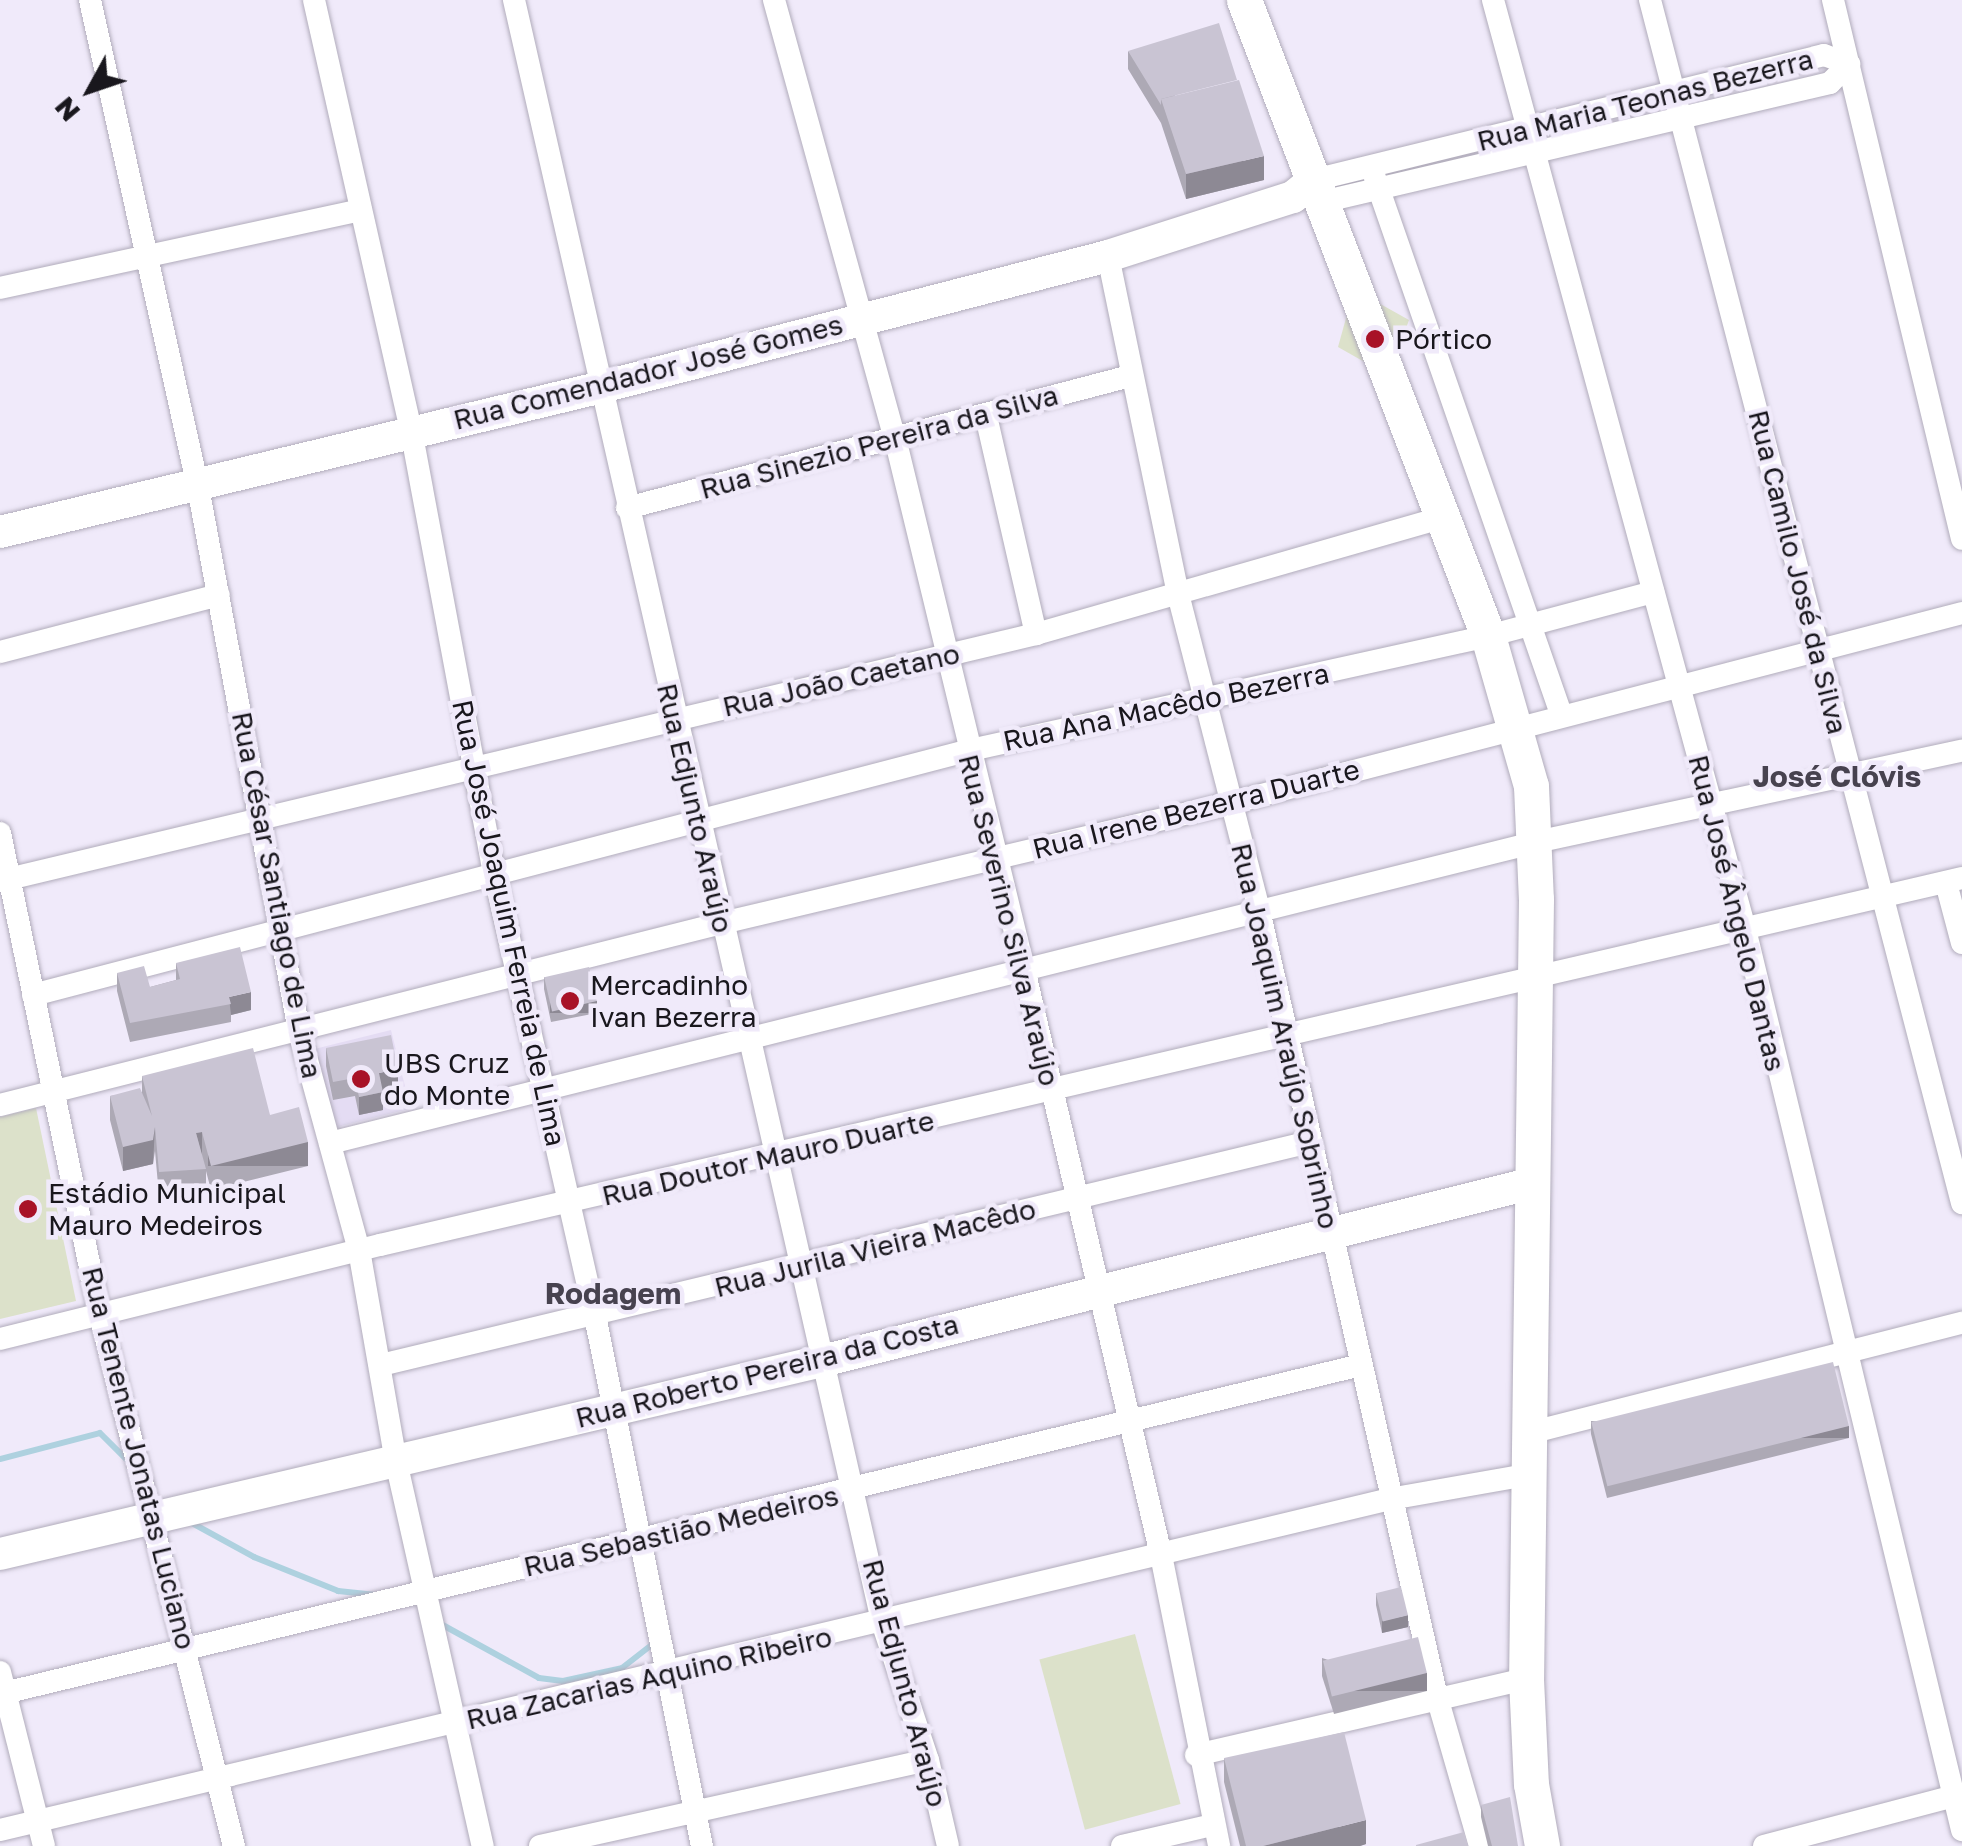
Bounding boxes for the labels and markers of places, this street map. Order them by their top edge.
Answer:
place label: Pórtico [1395,322,1492,356]
marker: Pórtico [1364,328,1386,350]
place label: Mercadinho Ivan Bezerra [590,968,757,1034]
marker: Mercadinho Ivan Bezerra [559,990,581,1012]
place label: UBS Cruz do Monte [384,1046,510,1112]
marker: UBS Cruz do Monte [348,1066,374,1092]
place label: Estádio Municipal Mauro Medeiros [48,1176,286,1242]
marker: Estádio Municipal Mauro Medeiros [17,1198,39,1220]

